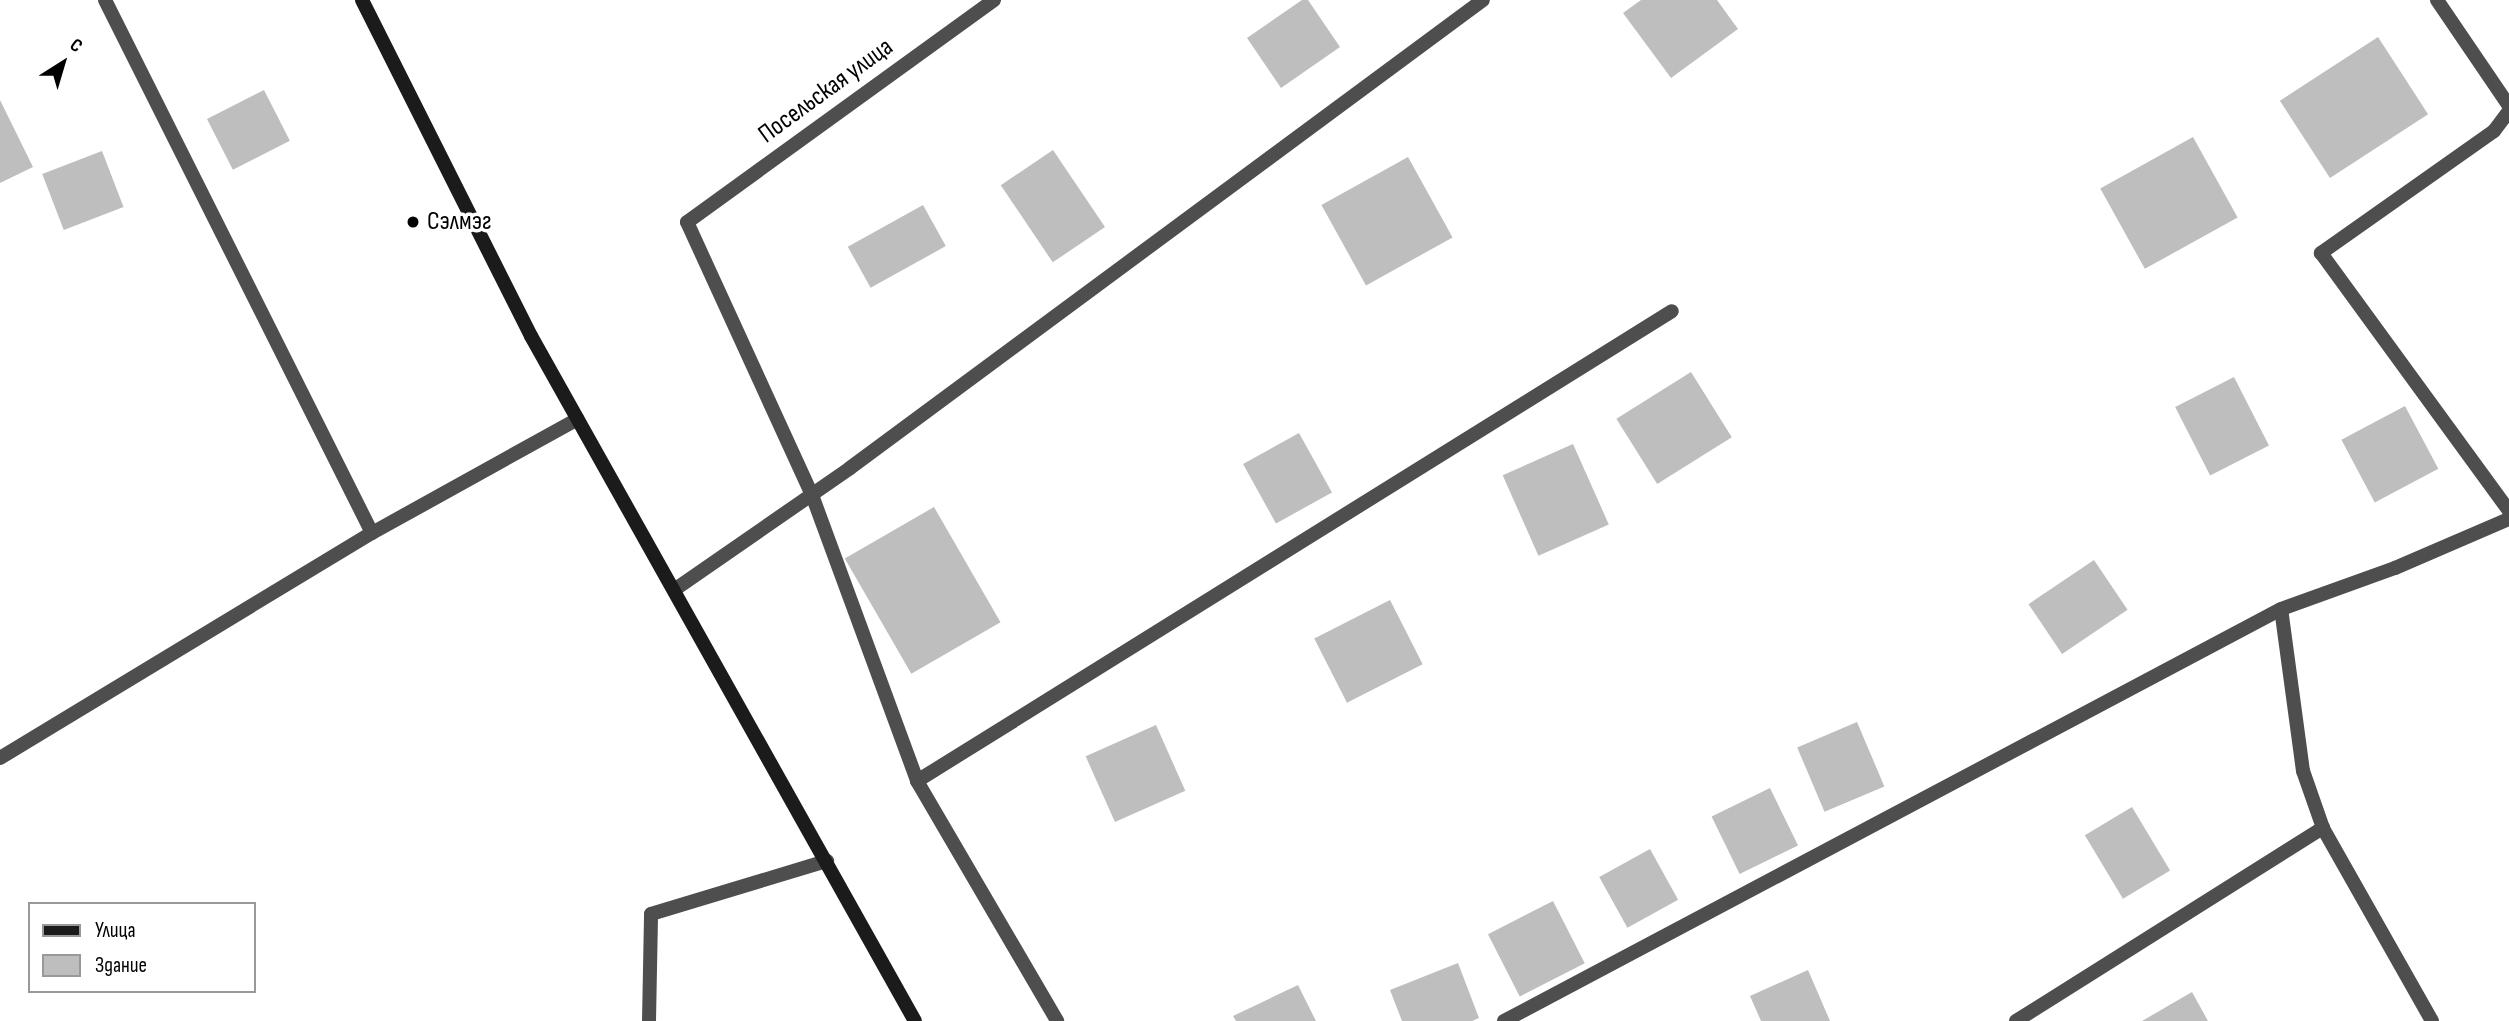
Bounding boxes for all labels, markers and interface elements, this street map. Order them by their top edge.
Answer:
north arrow [28,28,98,98]
street label: Посельская улица [753,32,899,150]
text: С [65,34,87,58]
place label: Сэлмэг [427,206,492,238]
marker: Сэлмэг [405,214,421,230]
legend [28,902,256,993]
text: Улица [95,918,136,943]
text: Здание [95,953,147,978]

